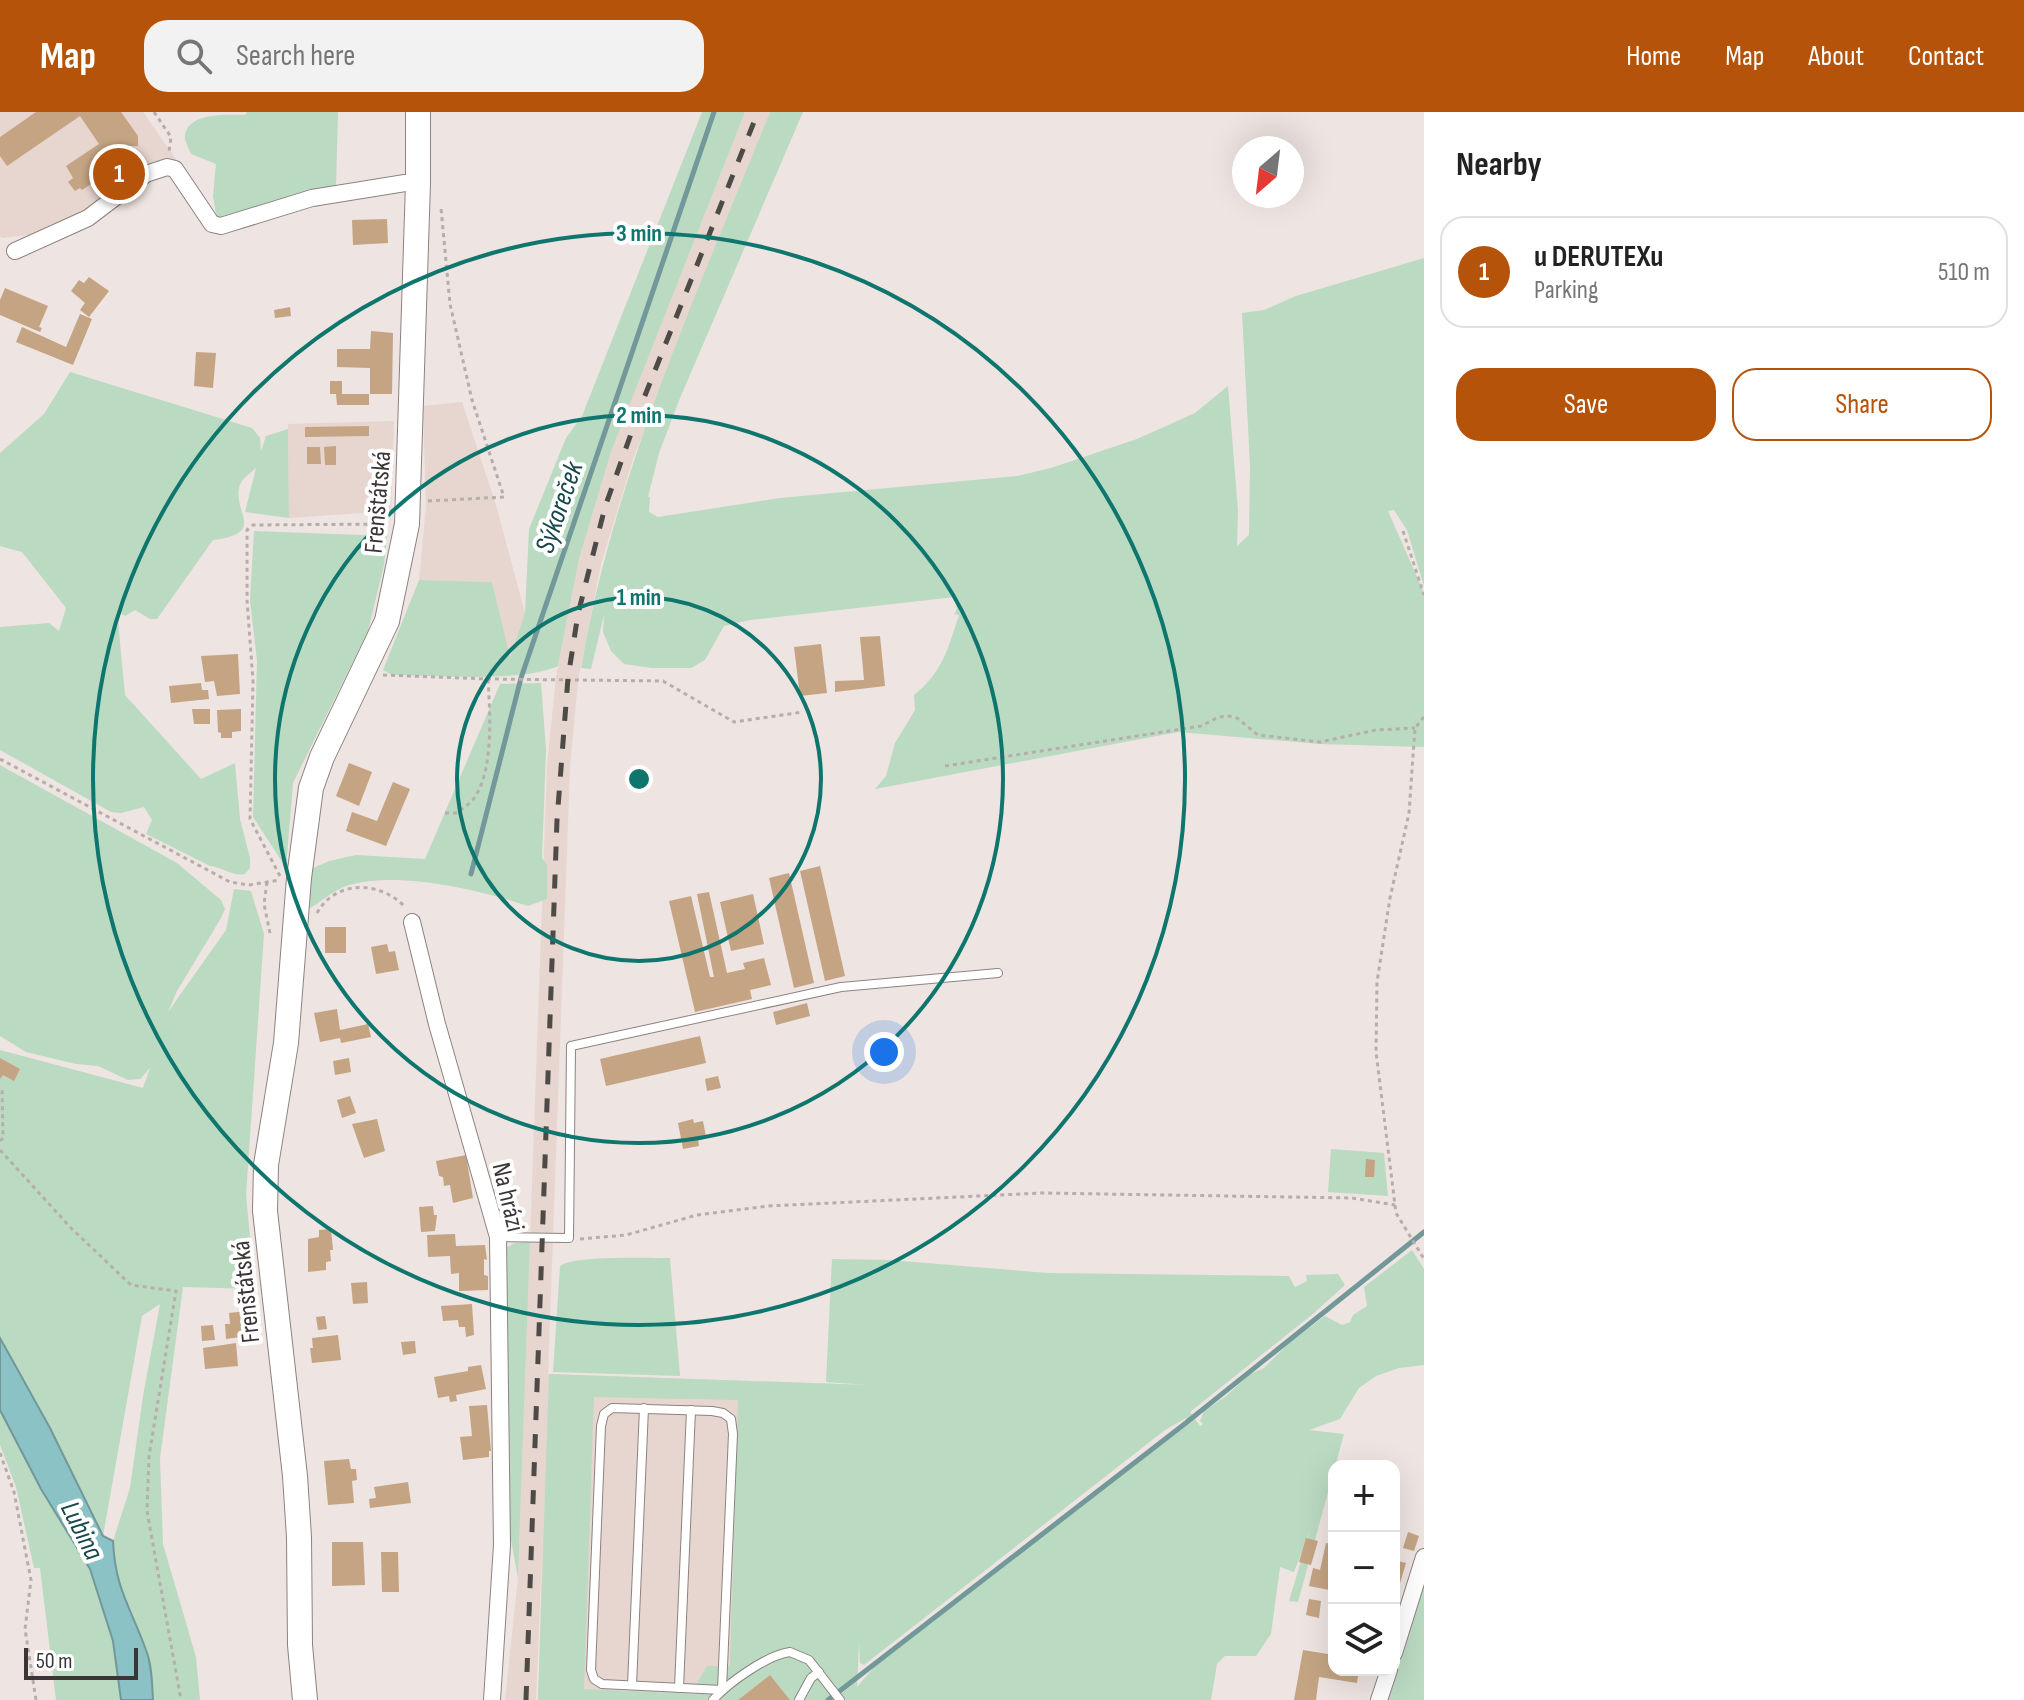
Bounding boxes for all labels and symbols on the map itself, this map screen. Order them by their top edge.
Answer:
north arrow [1232,136,1304,208]
pin: 1 [93,144,145,204]
text: 3 min [616,219,662,248]
text: 2 min [616,401,662,430]
street label: Frenštátská [359,450,398,555]
water label: Sýkoreček [528,456,591,557]
text: 1 min [617,583,661,612]
centre of rings [625,765,653,793]
your location [864,1032,904,1072]
street label: Na hrázi [485,1160,530,1235]
street label: Frenštátská [226,1239,267,1344]
water label: Lubina [53,1496,111,1566]
scale bar [24,1644,138,1680]

